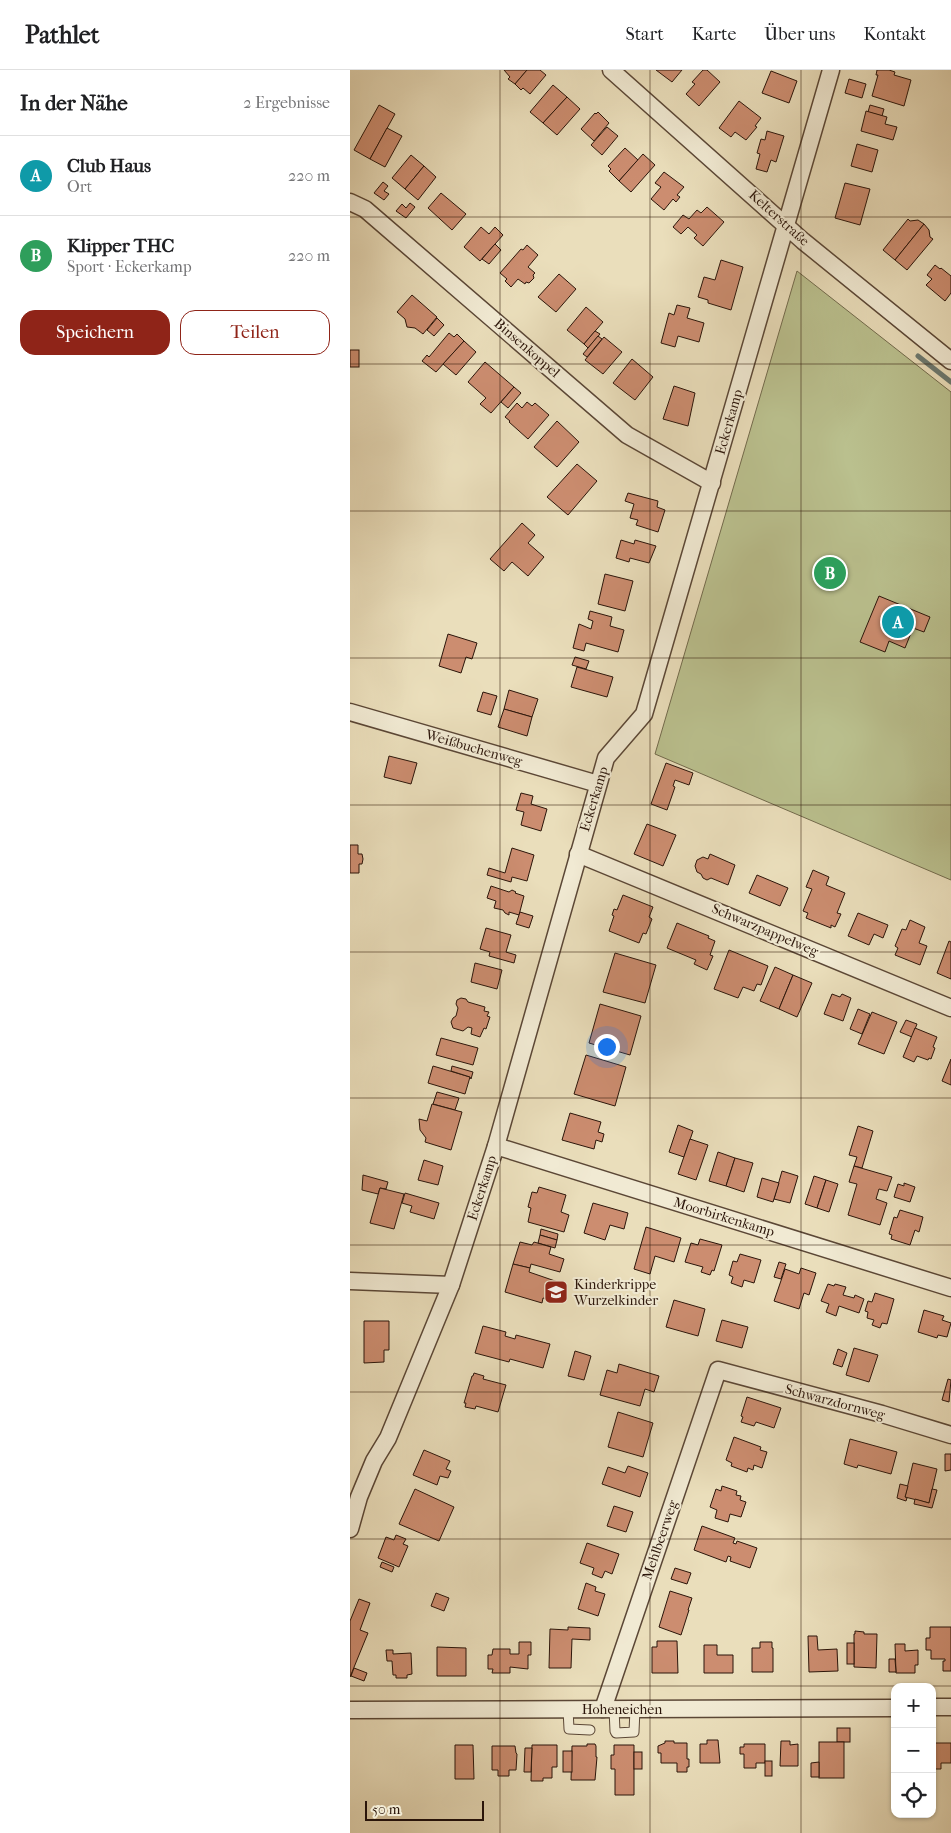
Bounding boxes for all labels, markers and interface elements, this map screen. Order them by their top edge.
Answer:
text: Pathlet [25,21,99,49]
text: Start [625,24,664,45]
text: Karte [692,24,736,45]
text: Über uns [764,24,835,45]
text: Kontakt [863,24,926,45]
text: In der Nähe [20,91,128,115]
text: 2 Ergebnisse [243,93,330,112]
text: Club Haus [67,155,151,177]
text: A [31,166,41,185]
text: 220 m [288,166,330,185]
text: Ort [67,177,92,196]
street label: Kelterstraße [745,186,813,250]
text: Klipper THC [67,235,174,257]
text: B [31,246,41,265]
text: 220 m [288,246,330,265]
text: Sport · Eckerkamp [67,257,192,276]
button: Speichern [20,310,170,355]
button: Teilen [180,310,330,355]
street label: Binsenkoppel [491,315,563,381]
street label: Eckerkamp [712,387,747,457]
pin: B [814,554,846,592]
pin: A [882,603,914,641]
street label: Weißbuchenweg [423,726,525,770]
street label: Eckerkamp [576,764,612,834]
street label: Schwarzpappelweg [709,900,821,960]
your location [594,1034,620,1060]
street label: Eckerkamp [464,1153,501,1223]
street label: Moorbirkenkamp [671,1194,777,1241]
place label: Kinderkrippe Wurzelkinder [573,1276,658,1309]
school or university icon: Kinderkrippe Wurzelkinder [543,1279,569,1305]
street label: Schwarzdornweg [783,1380,887,1424]
street label: Mehlbeerweg [638,1498,682,1582]
map controls [891,1683,936,1818]
button: + [891,1683,936,1728]
street label: Hoheneichen [582,1701,662,1718]
button: − [891,1728,936,1773]
button: locate [891,1773,936,1818]
scale bar [365,1798,484,1821]
text: 50 m [372,1801,400,1818]

